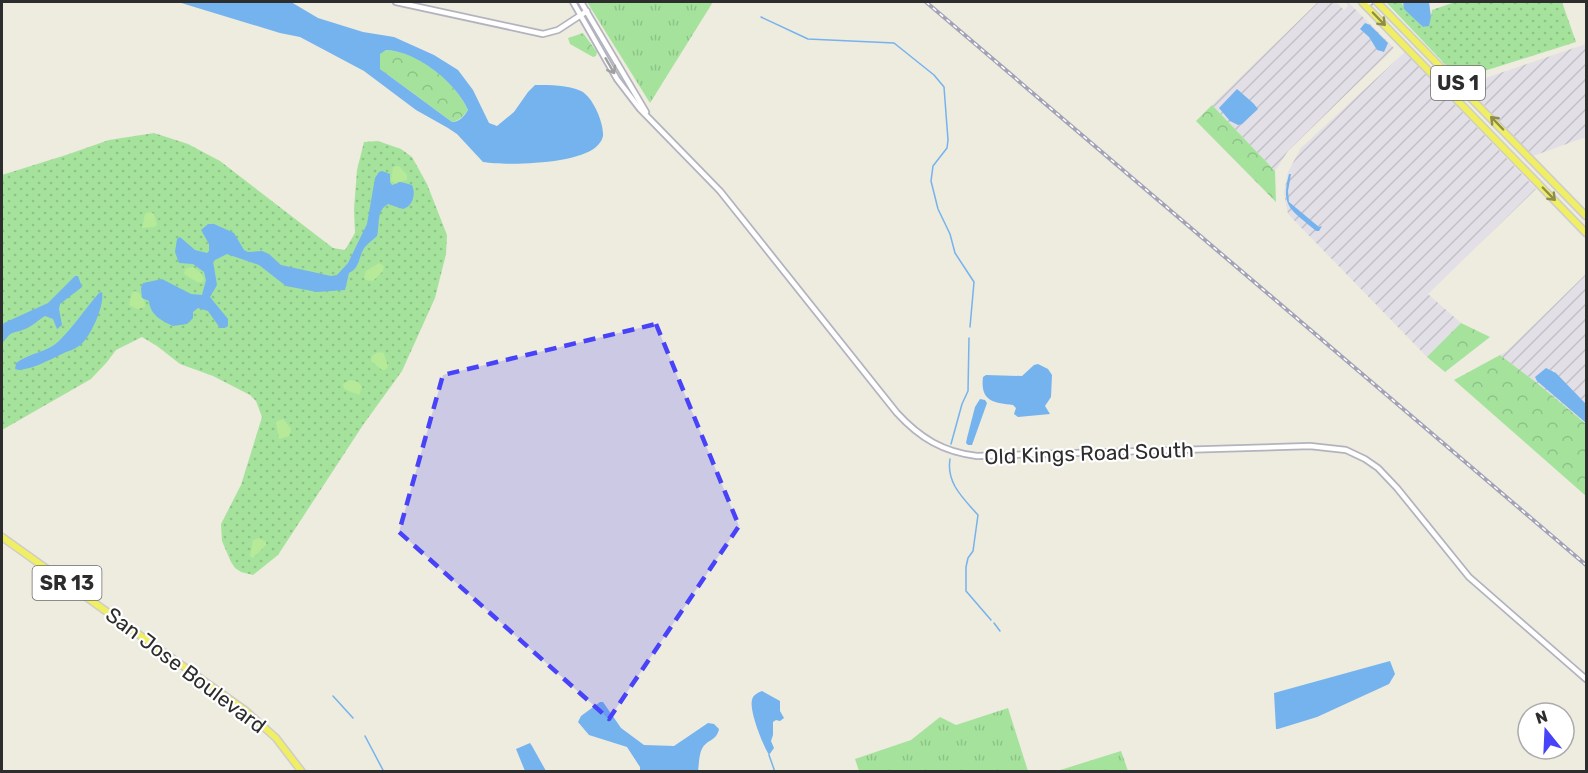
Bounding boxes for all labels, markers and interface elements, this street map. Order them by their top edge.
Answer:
one-way arrow [1372,11,1386,26]
one-way arrow [604,57,616,74]
road number: US 1 [1431,66,1485,100]
one-way arrow [1489,116,1504,131]
one-way arrow [1541,187,1556,202]
street label: Old Kings Road South [984,437,1194,469]
road number: SR 13 [32,566,101,600]
street label: San Jose Boulevard [101,602,271,738]
north arrow [1516,701,1576,761]
text: N [1533,706,1550,728]

